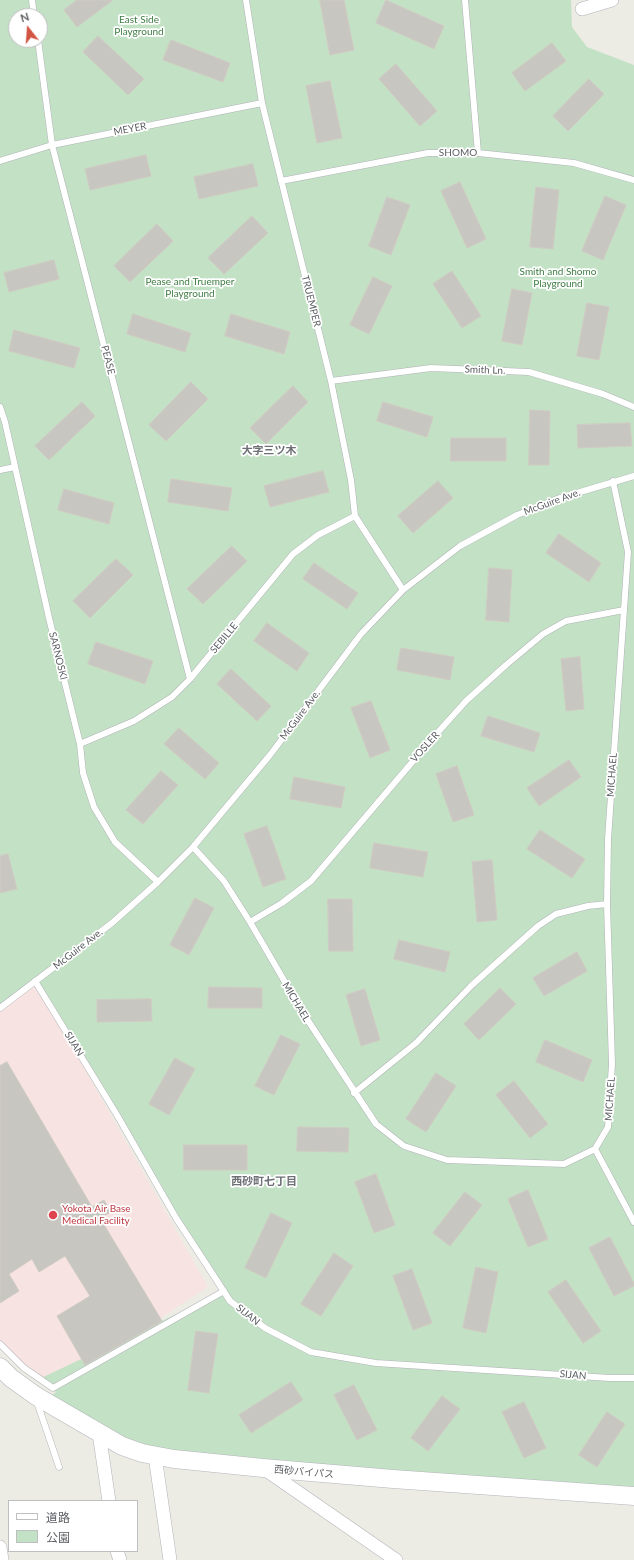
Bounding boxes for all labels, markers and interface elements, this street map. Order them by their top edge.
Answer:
north arrow [8,8,48,48]
text: N [19,10,31,24]
park label: East Side Playground [114,14,164,38]
street label: MEYER [112,120,148,138]
street label: SHOMO [439,147,477,159]
park label: Smith and Shomo Playground [520,266,596,290]
street label: TRUEMPER [299,274,323,328]
park label: Pease and Truemper Playground [146,276,234,300]
street label: PEASE [99,344,117,376]
street label: Smith Ln. [464,363,506,377]
district label: 大字三ツ木 [242,443,296,457]
street label: McGuire Ave. [522,486,582,518]
street label: SEBILLE [208,620,240,656]
street label: SARNOSKI [46,631,70,681]
street label: McGuire Ave. [277,688,323,742]
street label: VOSLER [408,729,442,765]
street label: MICHAEL [604,753,620,797]
street label: McGuire Ave. [51,926,105,972]
street label: MICHAEL [280,980,312,1024]
street label: SIJAN [62,1029,86,1059]
street label: MICHAEL [602,1077,618,1121]
district label: 西砂町七丁目 [231,1174,297,1188]
place label: Yokota Air Base Medical Facility [62,1203,131,1226]
marker: Yokota Air Base Medical Facility [47,1209,59,1221]
street label: SIJAN [234,1302,262,1328]
street label: SIJAN [559,1368,587,1382]
street label: 西砂バイパス [274,1463,334,1481]
legend [8,1500,138,1552]
text: 道路 [46,1510,70,1525]
text: 公園 [46,1530,70,1545]

